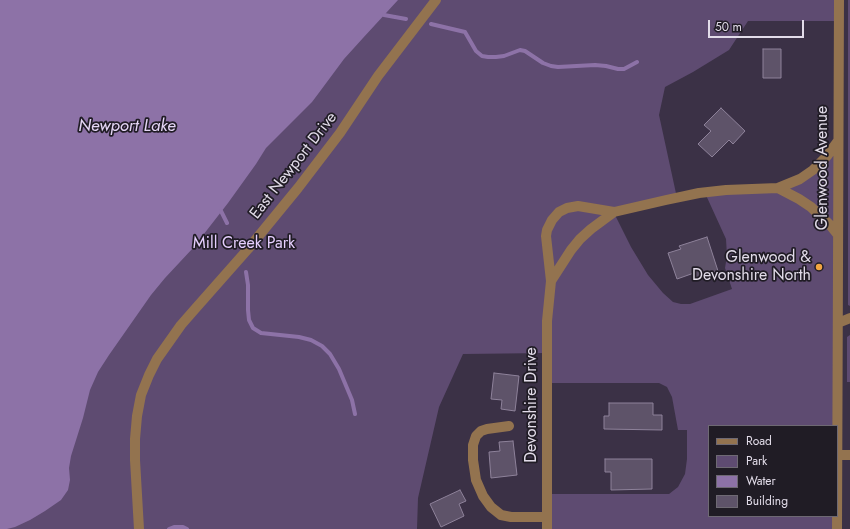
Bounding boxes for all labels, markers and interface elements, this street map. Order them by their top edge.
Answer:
scale bar [710,12,806,38]
text: 50 m [715,18,742,36]
street label: Glenwood Avenue [813,106,833,230]
street label: East Newport Drive [246,109,342,223]
water label: Newport Lake [78,117,176,137]
park label: Mill Creek Park [193,234,295,254]
place label: Glenwood & Devonshire North [692,248,811,286]
marker: Glenwood & Devonshire North [814,262,824,272]
street label: Devonshire Drive [522,347,542,463]
legend [708,425,838,517]
text: Road [746,432,772,450]
text: Park [746,452,767,470]
text: Water [746,472,776,490]
text: Building [746,492,788,510]

